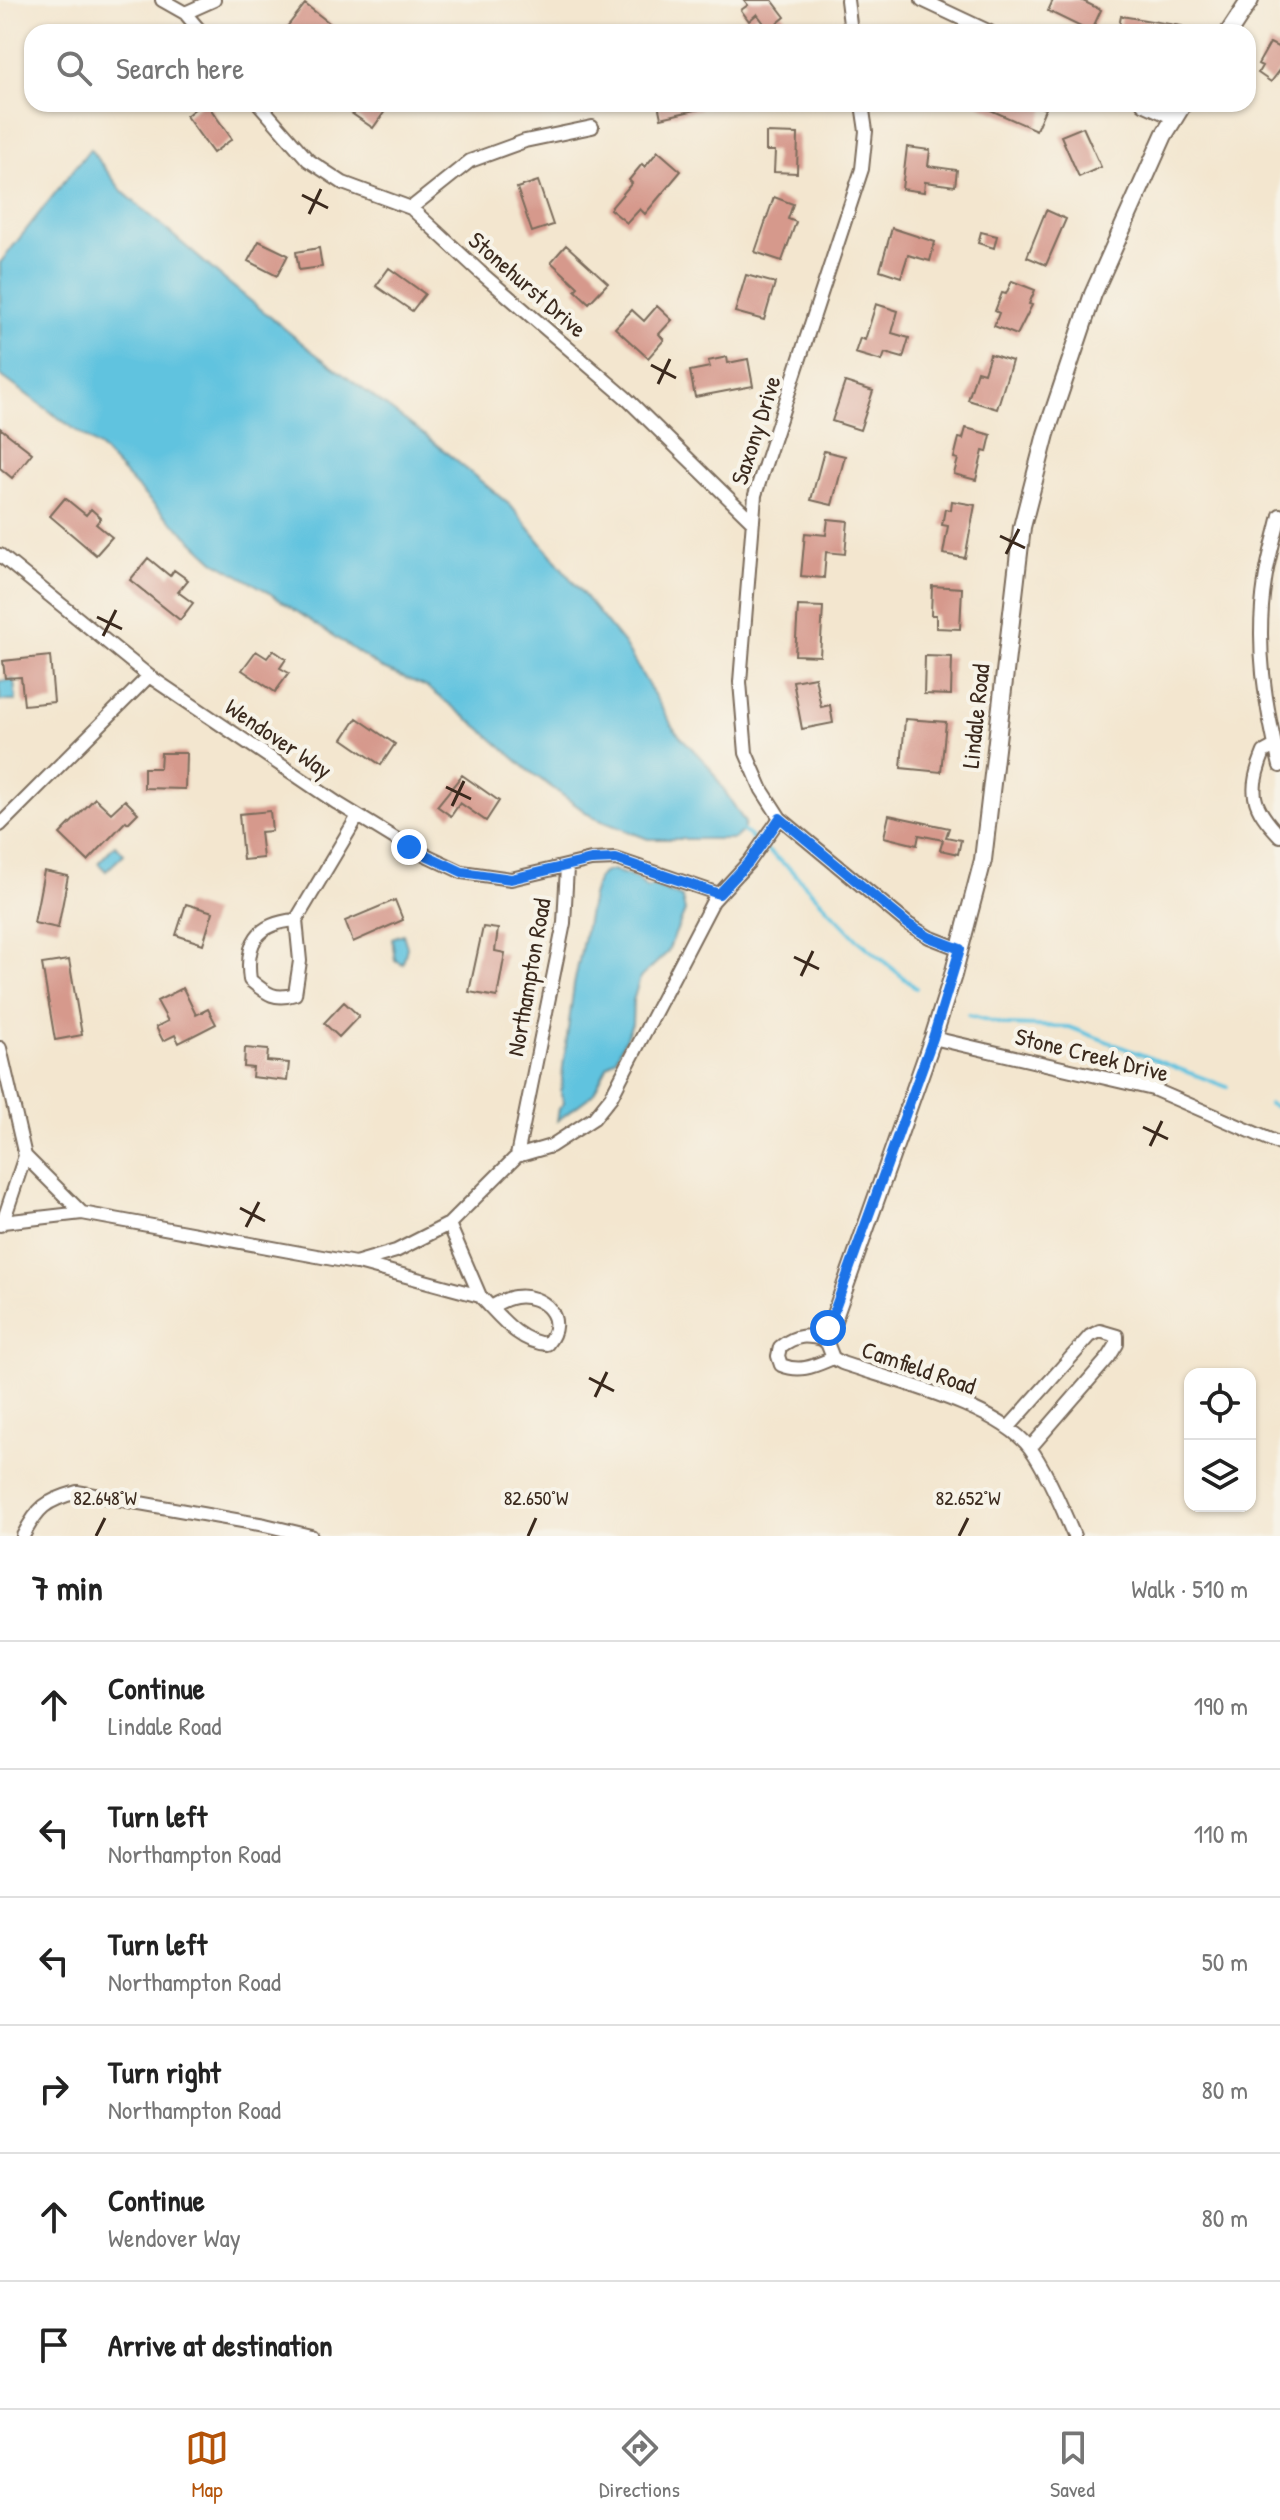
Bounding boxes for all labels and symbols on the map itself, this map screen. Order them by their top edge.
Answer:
street label: Stonehurst Drive [462,224,594,344]
street label: Saxony Drive [722,371,788,488]
street label: Lindale Road [954,662,996,770]
street label: Wendover Way [219,690,339,786]
route end [391,829,427,865]
street label: Northampton Road [498,896,558,1058]
street label: Stone Creek Drive [1012,1019,1172,1089]
route start [810,1310,846,1346]
street label: Camfield Road [858,1333,980,1401]
text: 82.648°W [73,1484,137,1511]
text: 82.650°W [504,1484,569,1511]
text: 82.652°W [935,1484,1001,1511]

